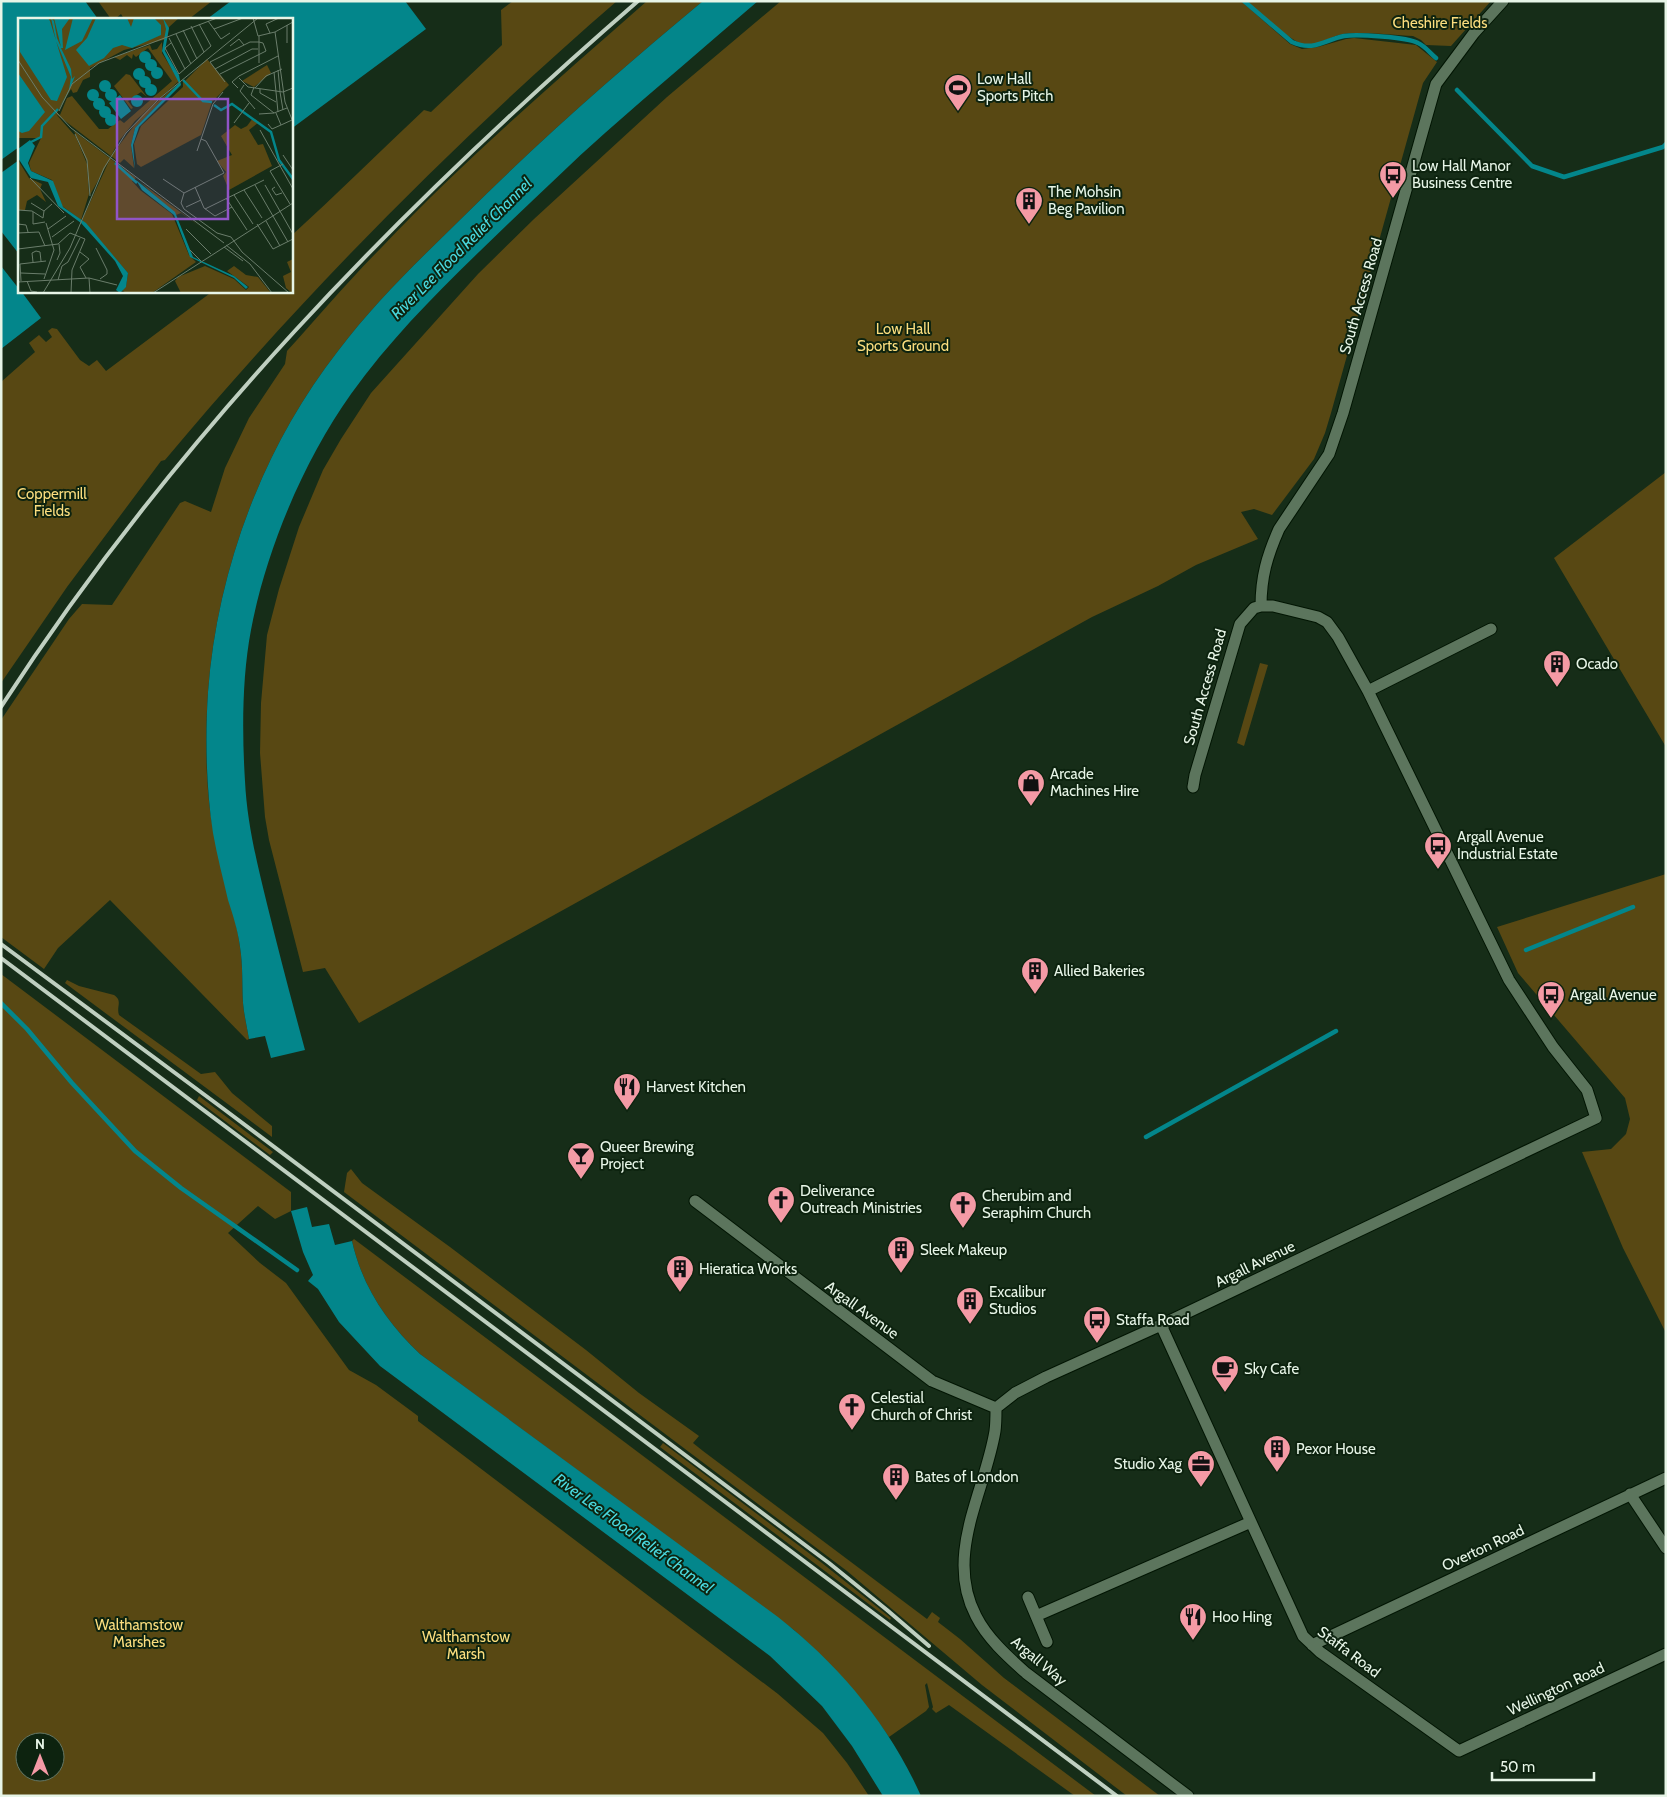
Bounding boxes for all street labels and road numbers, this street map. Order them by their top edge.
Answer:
street label: South Access Road [1336,236,1386,356]
street label: South Access Road [1180,627,1230,747]
street label: Argall Avenue [1212,1237,1298,1291]
street label: Argall Avenue [822,1277,903,1343]
street label: Overton Road [1439,1521,1527,1575]
street label: Staffa Road [1314,1623,1384,1681]
street label: Argall Way [1008,1633,1071,1690]
street label: Wellington Road [1505,1659,1607,1719]

